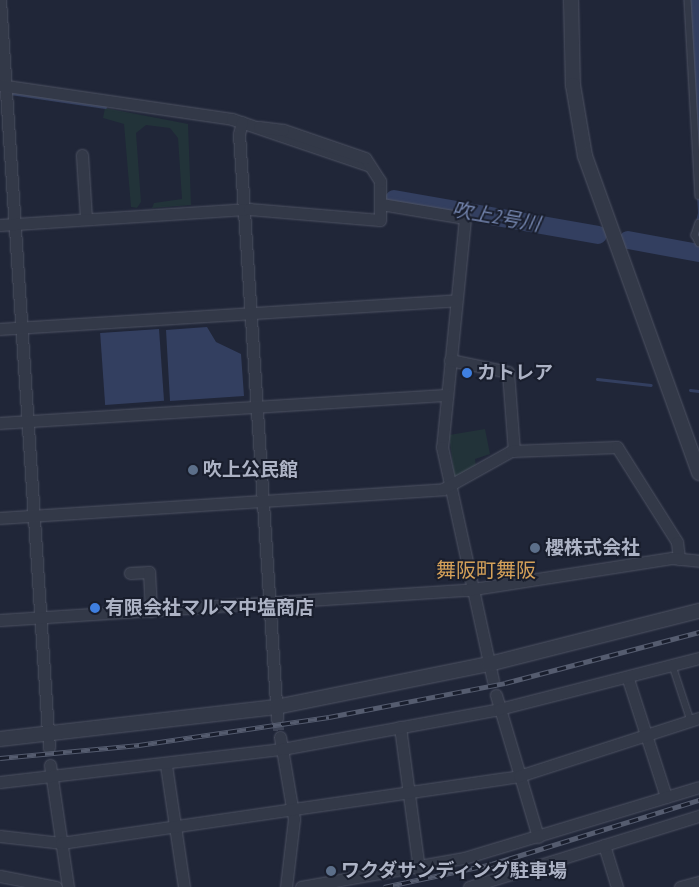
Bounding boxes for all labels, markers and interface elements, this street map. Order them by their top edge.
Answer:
water label: 吹上2号川 [450,197,542,237]
place label: カトレア [477,362,553,384]
marker: カトレア [461,367,473,379]
place label: 吹上公民館 [203,459,298,481]
marker: 吹上公民館 [187,464,199,476]
place label: 櫻株式会社 [545,537,640,559]
marker: 櫻株式会社 [529,542,541,554]
district label: 舞阪町舞阪 [436,558,536,582]
place label: 有限会社マルマ中塩商店 [105,597,314,619]
marker: 有限会社マルマ中塩商店 [89,602,101,614]
place label: ワクダサンディング駐車場 [341,860,569,882]
marker: ワクダサンディング駐車場 [325,865,337,877]

